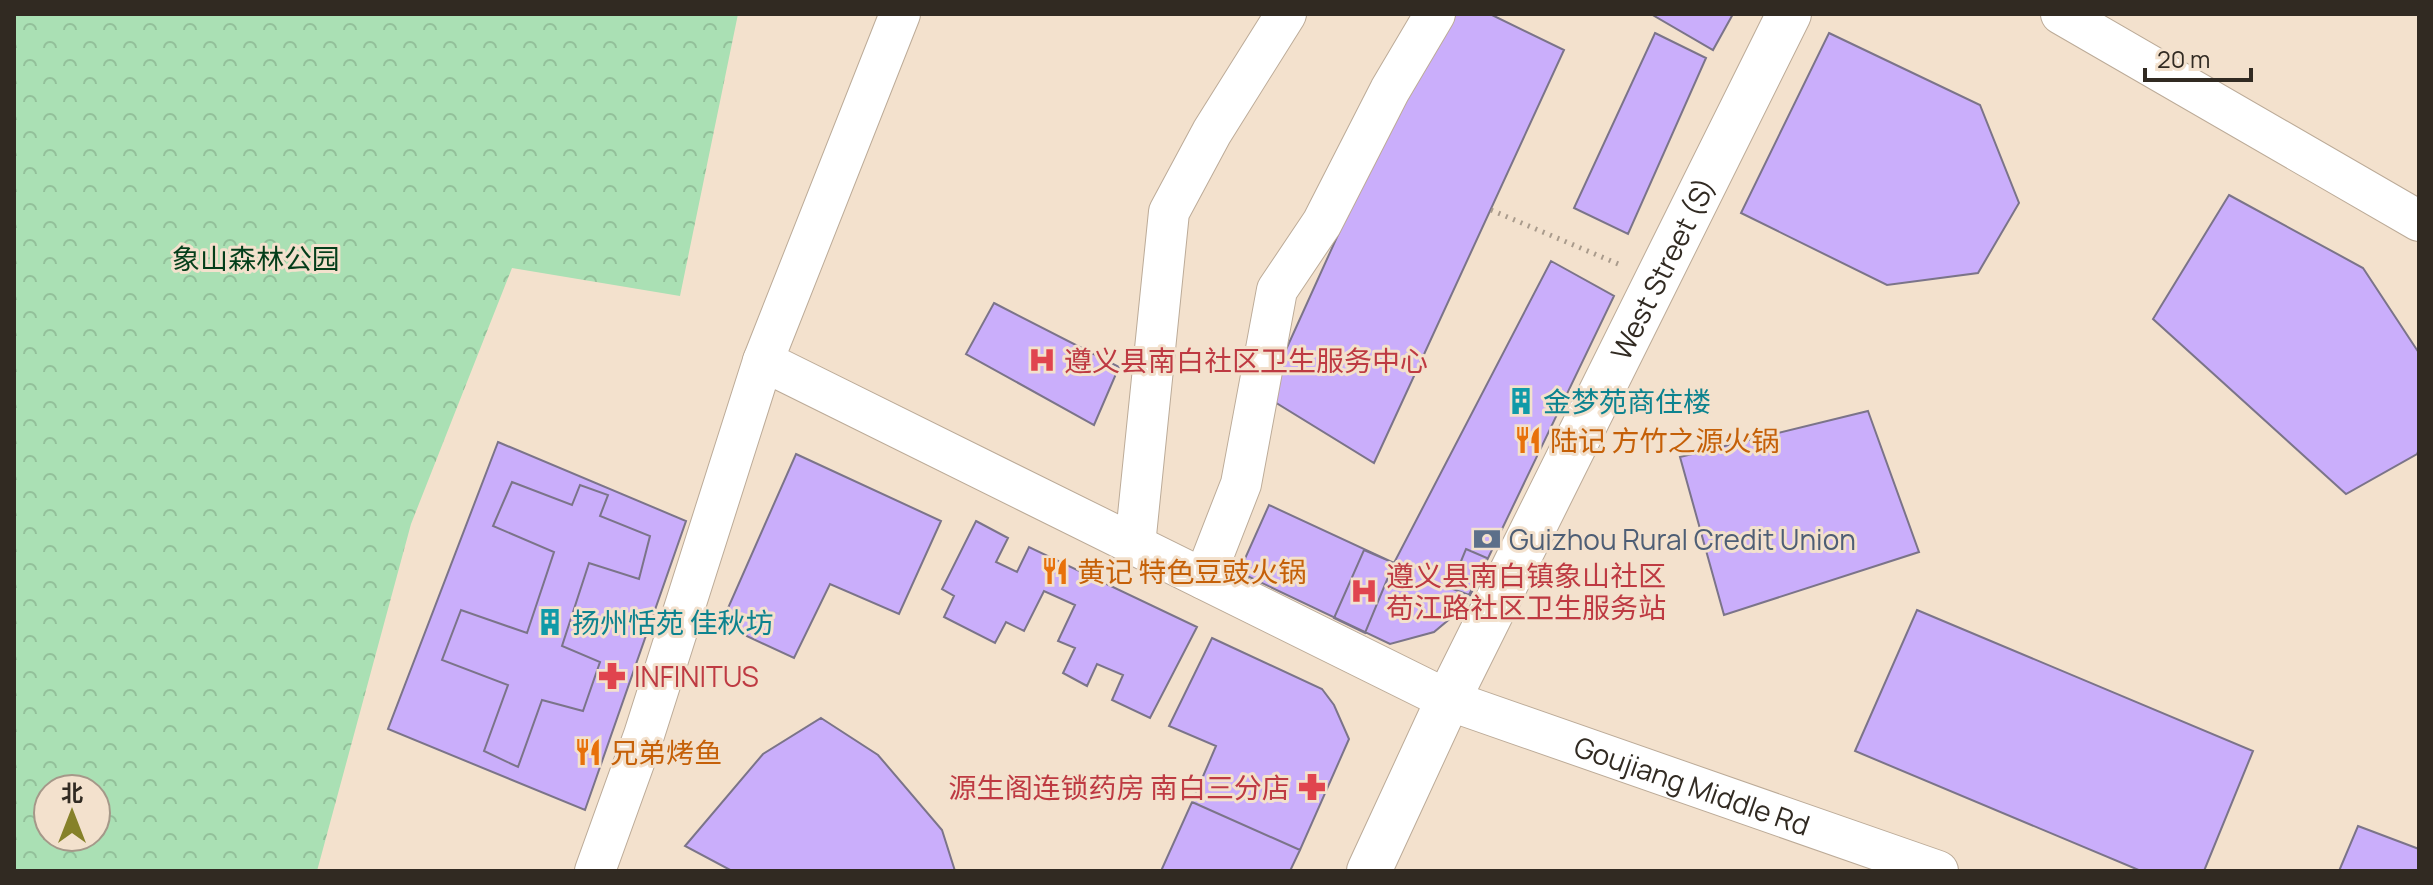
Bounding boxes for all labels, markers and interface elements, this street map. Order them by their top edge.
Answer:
scale bar [2145,32,2251,82]
text: 20 m [2157,42,2210,75]
street label: West Street (S) [1601,171,1724,366]
park label: 象山森林公园 [172,239,340,277]
place label: 遵义县南白社区卫生服务中心 [1064,341,1428,379]
hospital icon: 遵义县南白社区卫生服务中心 [1027,345,1057,375]
place label: 金梦苑商住楼 [1543,382,1711,420]
building icon: 金梦苑商住楼 [1506,386,1536,416]
place label: 陆记 方竹之源火锅 [1550,421,1780,459]
restaurant icon: 陆记 方竹之源火锅 [1513,425,1543,455]
place label: Guizhou Rural Credit Union [1509,520,1856,558]
bank icon: Guizhou Rural Credit Union [1472,524,1502,554]
place label: 黄记 特色豆豉火锅 [1077,552,1307,590]
restaurant icon: 黄记 特色豆豉火锅 [1040,556,1070,586]
place label: 遵义县南白镇象山社区 苟江路社区卫生服务站 [1386,556,1666,626]
hospital icon: 遵义县南白镇象山社区 苟江路社区卫生服务站 [1349,576,1379,606]
place label: 扬州恬苑 佳秋坊 [572,603,774,641]
building icon: 扬州恬苑 佳秋坊 [535,607,565,637]
place label: INFINITUS [634,657,759,695]
pharmacy icon: INFINITUS [597,661,627,691]
street label: Goujiang Middle Rd [1569,727,1815,844]
place label: 兄弟烤鱼 [610,733,722,771]
restaurant icon: 兄弟烤鱼 [573,737,603,767]
place label: 源生阁连锁药房 南白三分店 [948,768,1290,806]
pharmacy icon: 源生阁连锁药房 南白三分店 [1297,772,1327,802]
north arrow [32,773,112,853]
text: 北 [61,778,83,808]

